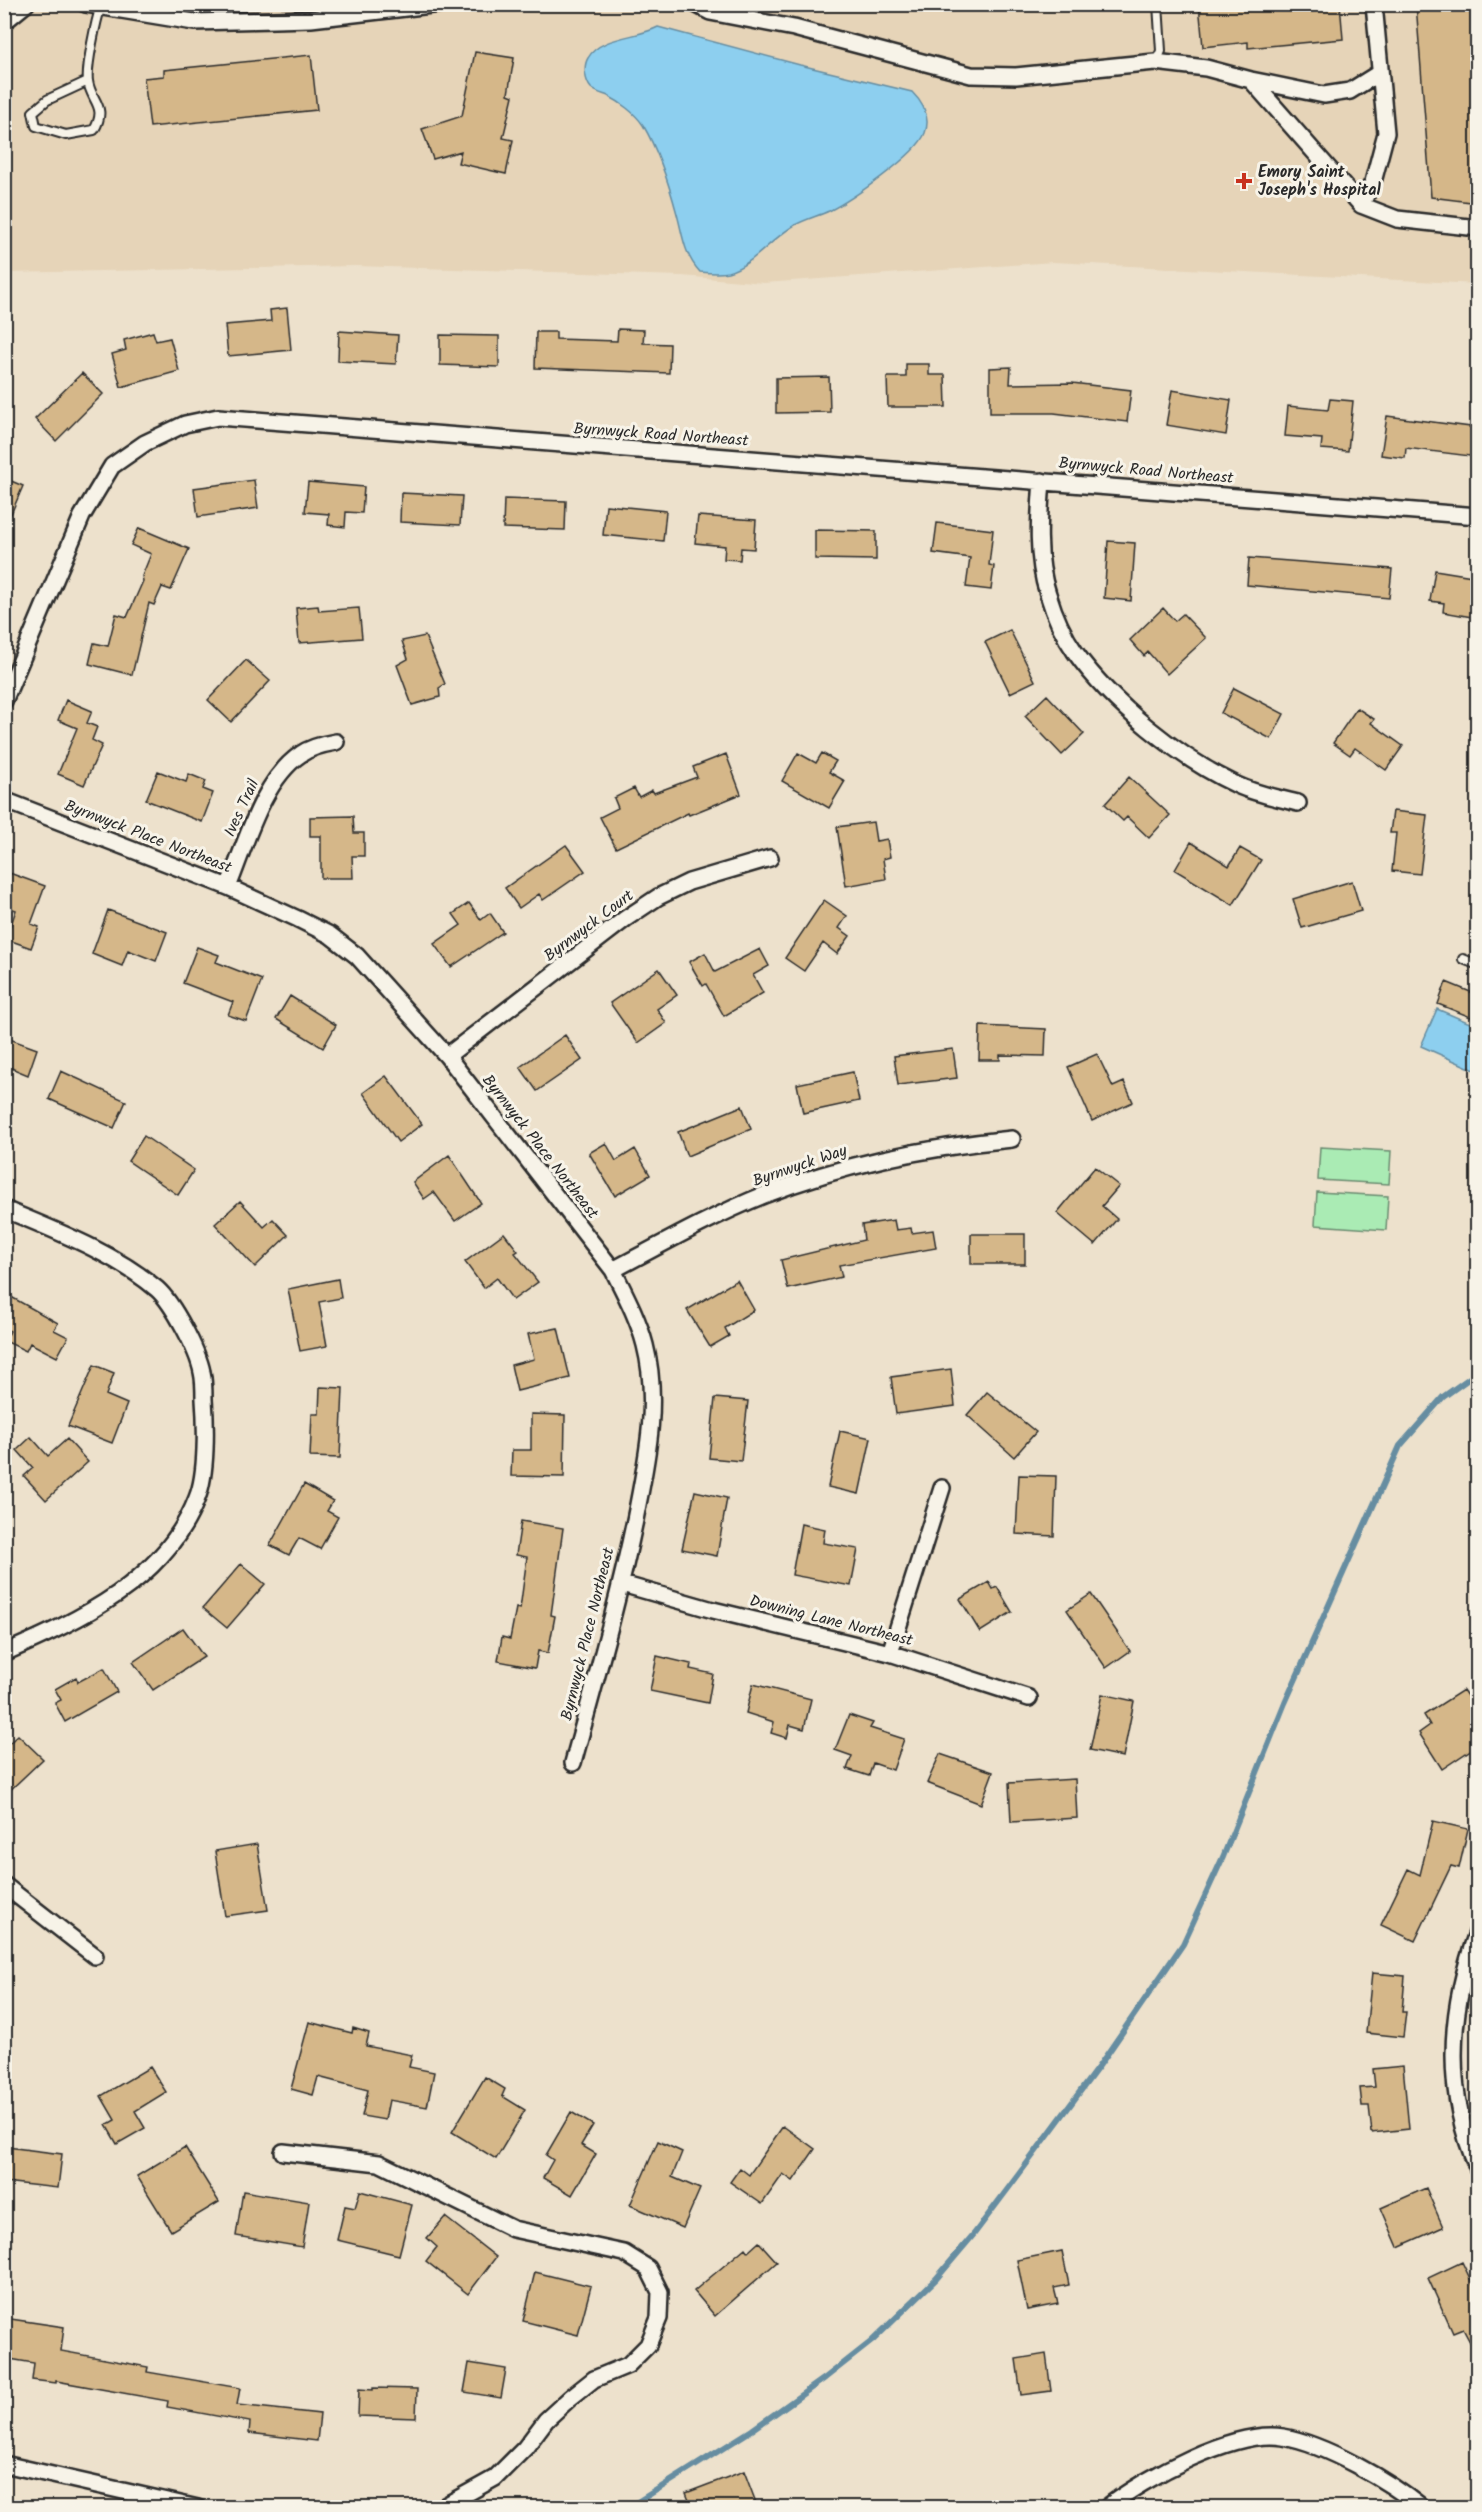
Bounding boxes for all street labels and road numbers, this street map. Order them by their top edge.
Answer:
street label: Byrnwyck Road Northeast [573,416,750,454]
street label: Byrnwyck Road Northeast [1058,451,1235,491]
street label: Ives Trail [218,775,266,841]
street label: Byrnwyck Place Northeast [61,794,236,881]
street label: Byrnwyck Court [539,883,640,968]
street label: Byrnwyck Place Northeast [475,1069,605,1225]
street label: Byrnwyck Way [749,1138,851,1194]
street label: Byrnwyck Place Northeast [554,1544,622,1723]
street label: Downing Lane Northeast [747,1589,916,1654]

